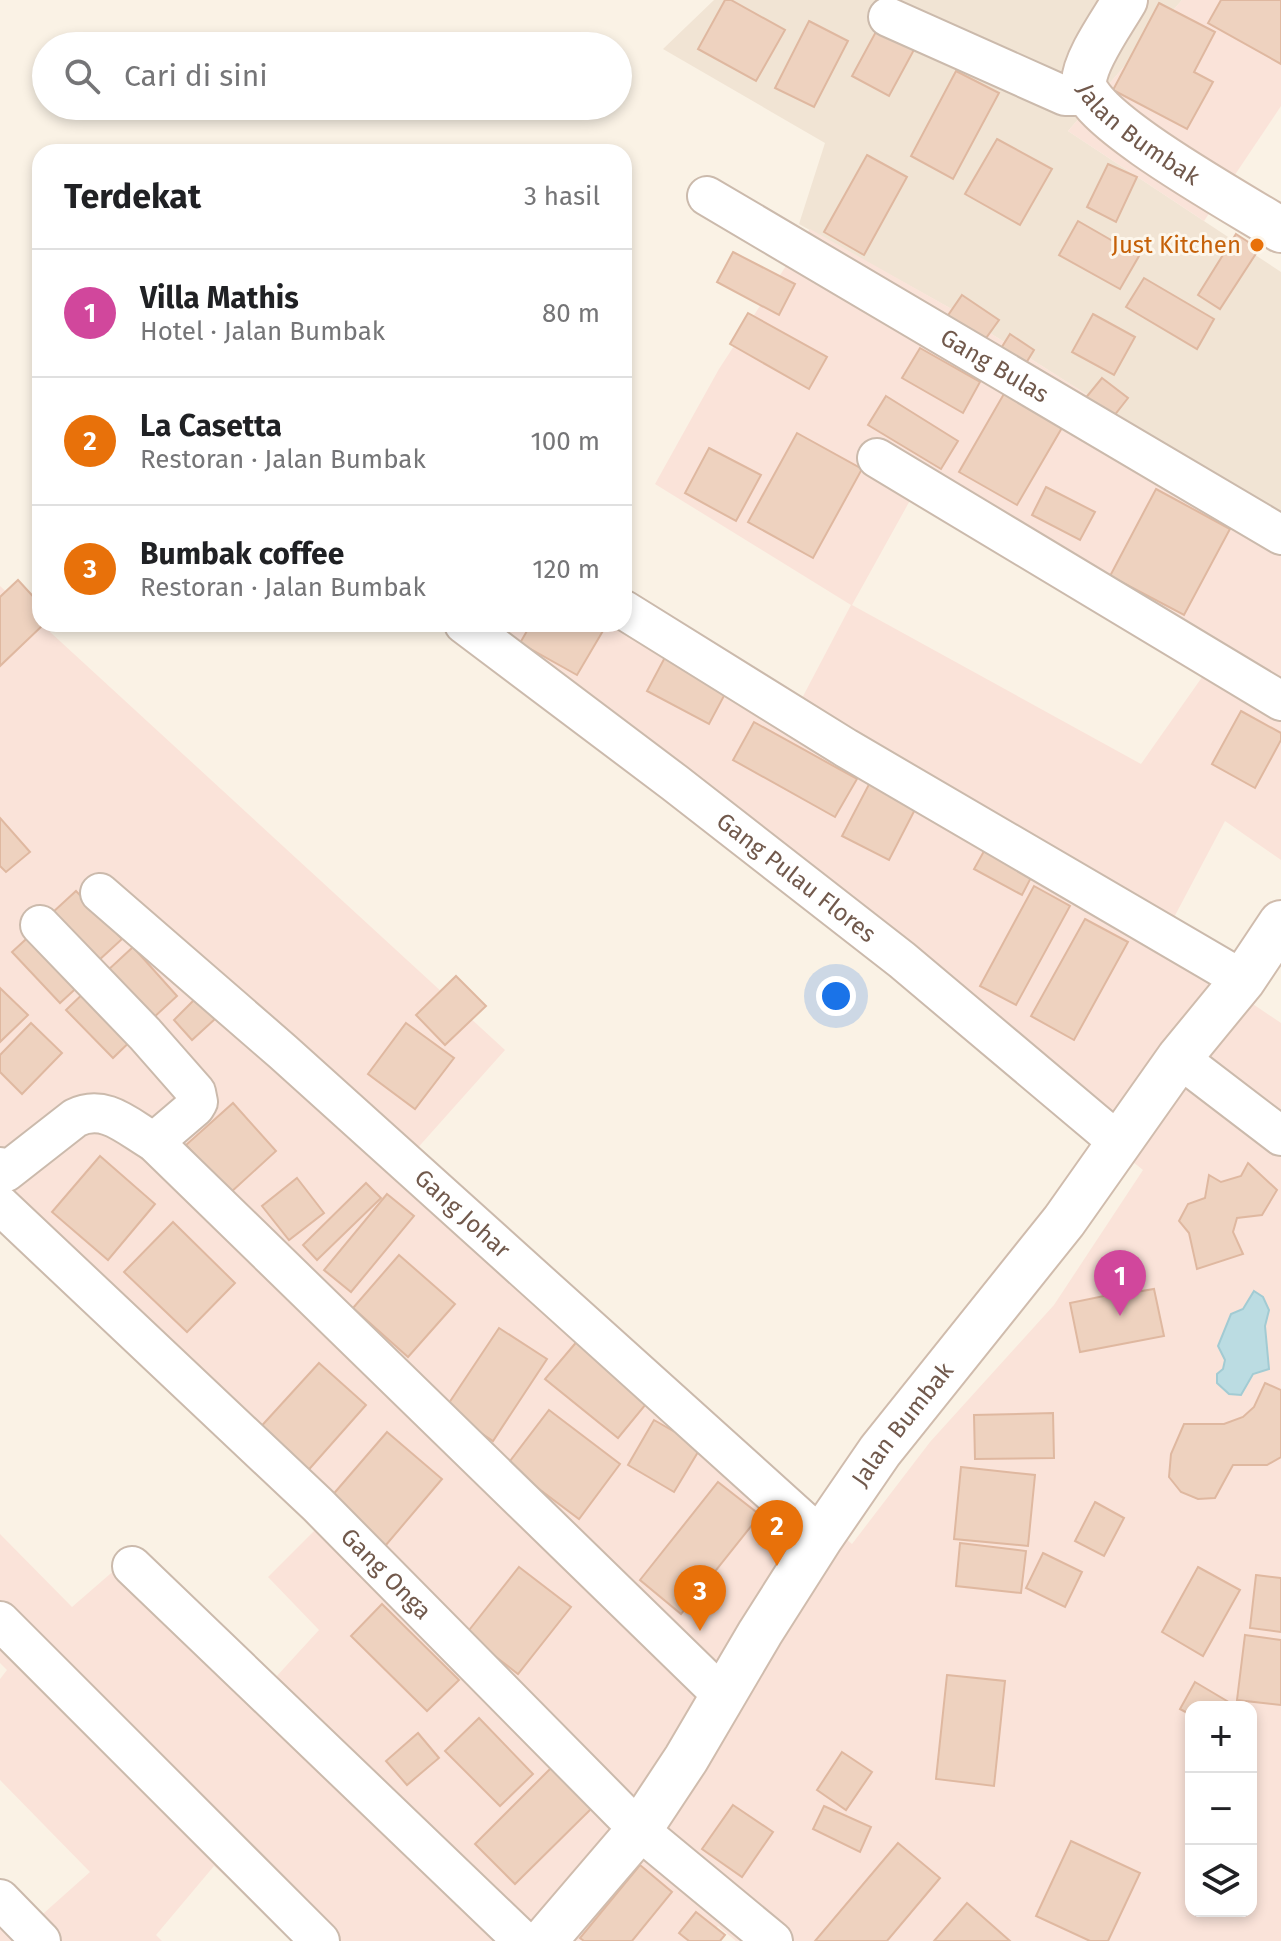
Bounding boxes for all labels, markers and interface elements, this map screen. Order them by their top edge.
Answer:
search box [32,32,632,120]
icon: search [60,54,104,98]
text: Cari di sini [124,58,268,94]
street label: Jalan Bumbak [1071,80,1205,192]
text: Terdekat [64,176,201,217]
text: 3 hasil [524,181,600,212]
place label: Just Kitchen [1112,231,1241,259]
marker: Just Kitchen [1248,236,1266,254]
text: Villa Mathis [140,280,299,316]
text: 1 [84,298,96,329]
text: 80 m [542,298,600,329]
text: Hotel · Jalan Bumbak [140,316,385,347]
street label: Gang Bulas [936,323,1054,409]
text: La Casetta [140,408,282,444]
text: 2 [83,426,97,457]
text: 100 m [531,426,600,457]
text: Restoran · Jalan Bumbak [140,444,426,475]
text: Bumbak coffee [140,536,344,572]
text: 3 [83,554,97,585]
text: 120 m [532,554,600,585]
text: Restoran · Jalan Bumbak [140,572,426,603]
street label: Gang Pulau Flores [711,807,881,948]
your location [816,976,856,1016]
street label: Gang Johar [409,1164,517,1264]
pin: 1 [1094,1250,1146,1316]
street label: Jalan Bumbak [846,1356,960,1492]
pin: 2 [751,1500,803,1566]
street label: Gang Onga [335,1522,437,1625]
pin: 3 [674,1565,726,1631]
map controls [1185,1701,1257,1917]
button: + [1185,1701,1257,1773]
button: − [1185,1773,1257,1845]
button: layers [1185,1845,1257,1917]

